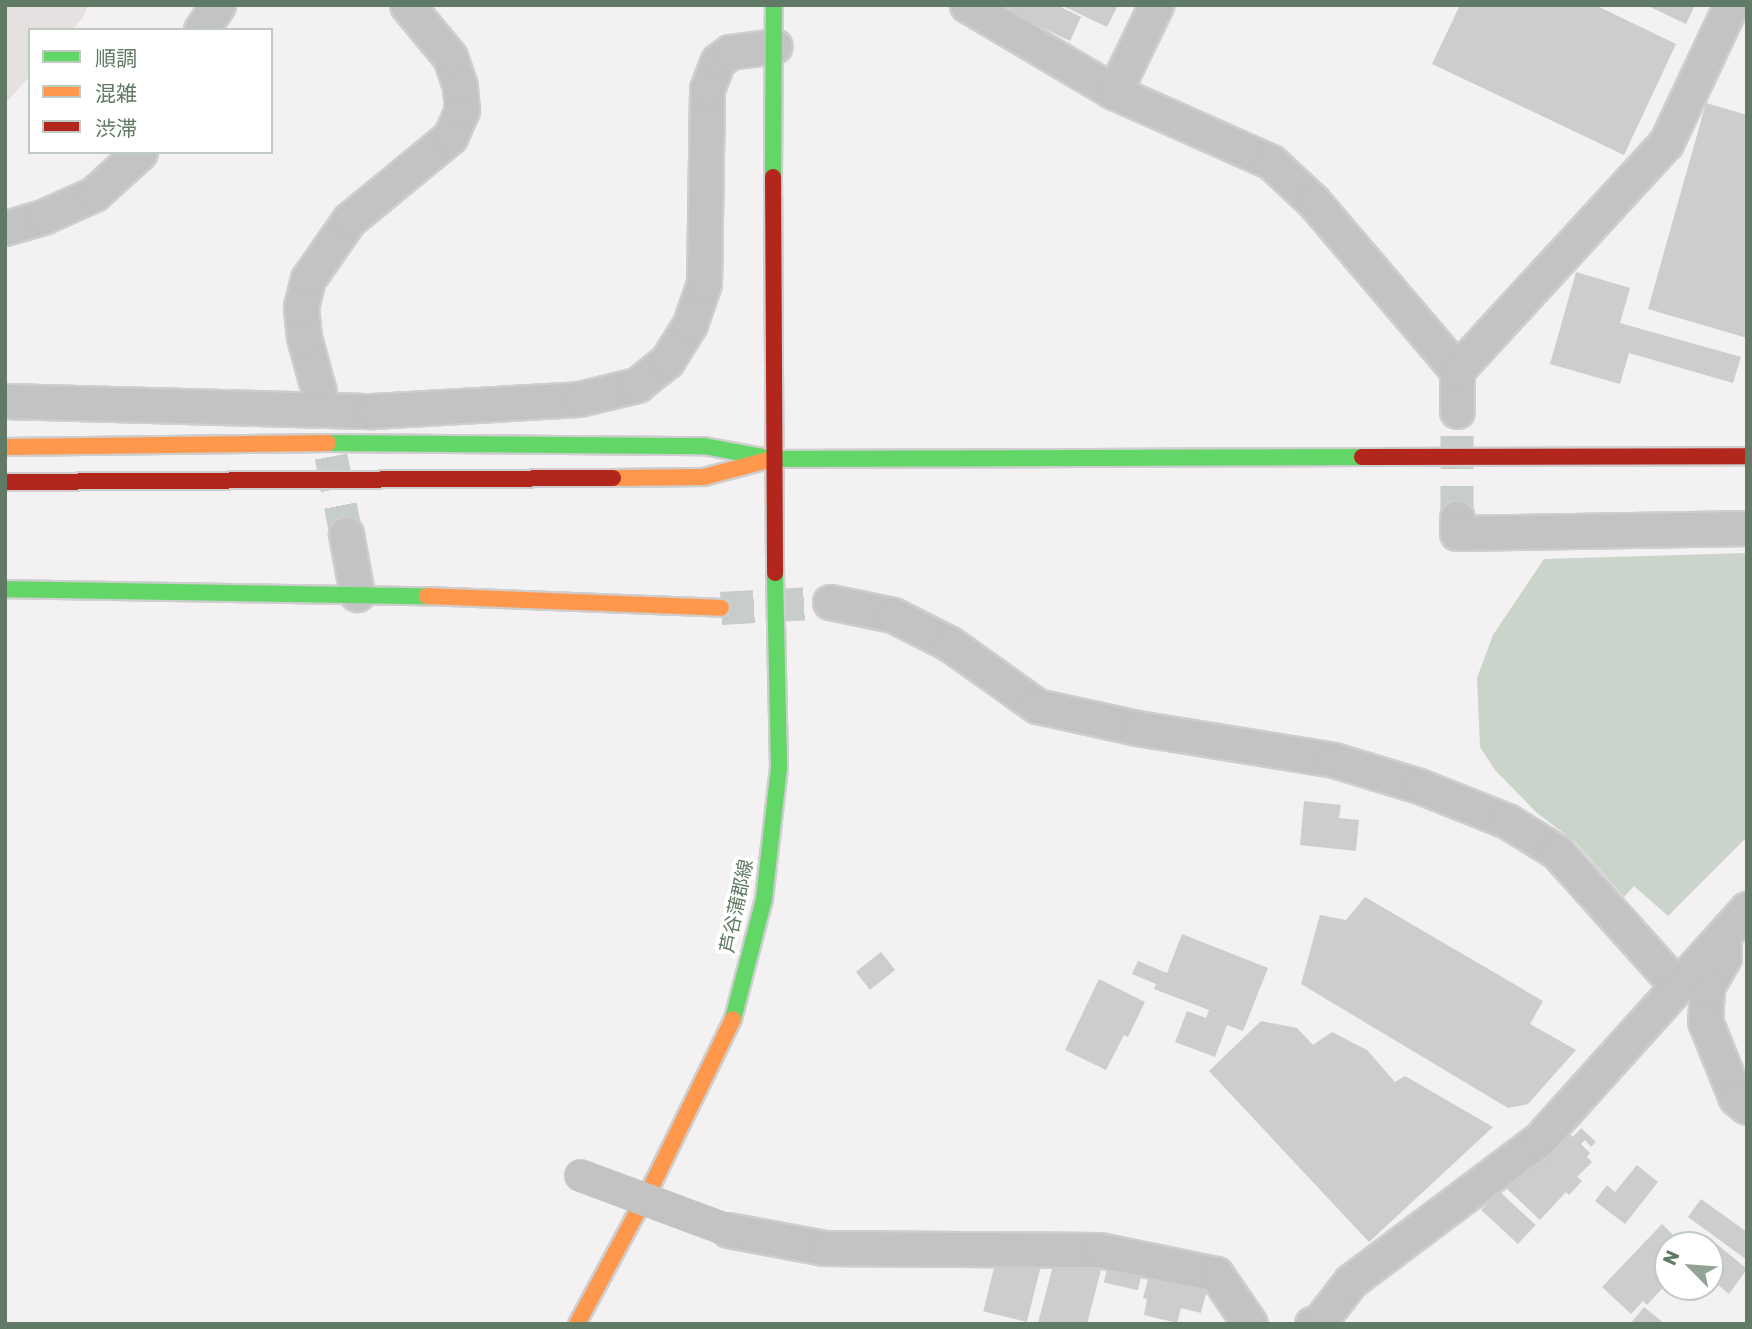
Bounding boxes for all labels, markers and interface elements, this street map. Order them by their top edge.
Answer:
legend [28,28,273,154]
text: 順調 [95,46,137,71]
text: 混雑 [95,81,137,106]
text: 渋滞 [95,116,137,141]
street label: 芦谷蒲郡線 [716,857,758,955]
north arrow [1654,1231,1724,1301]
text: N [1658,1247,1685,1269]

